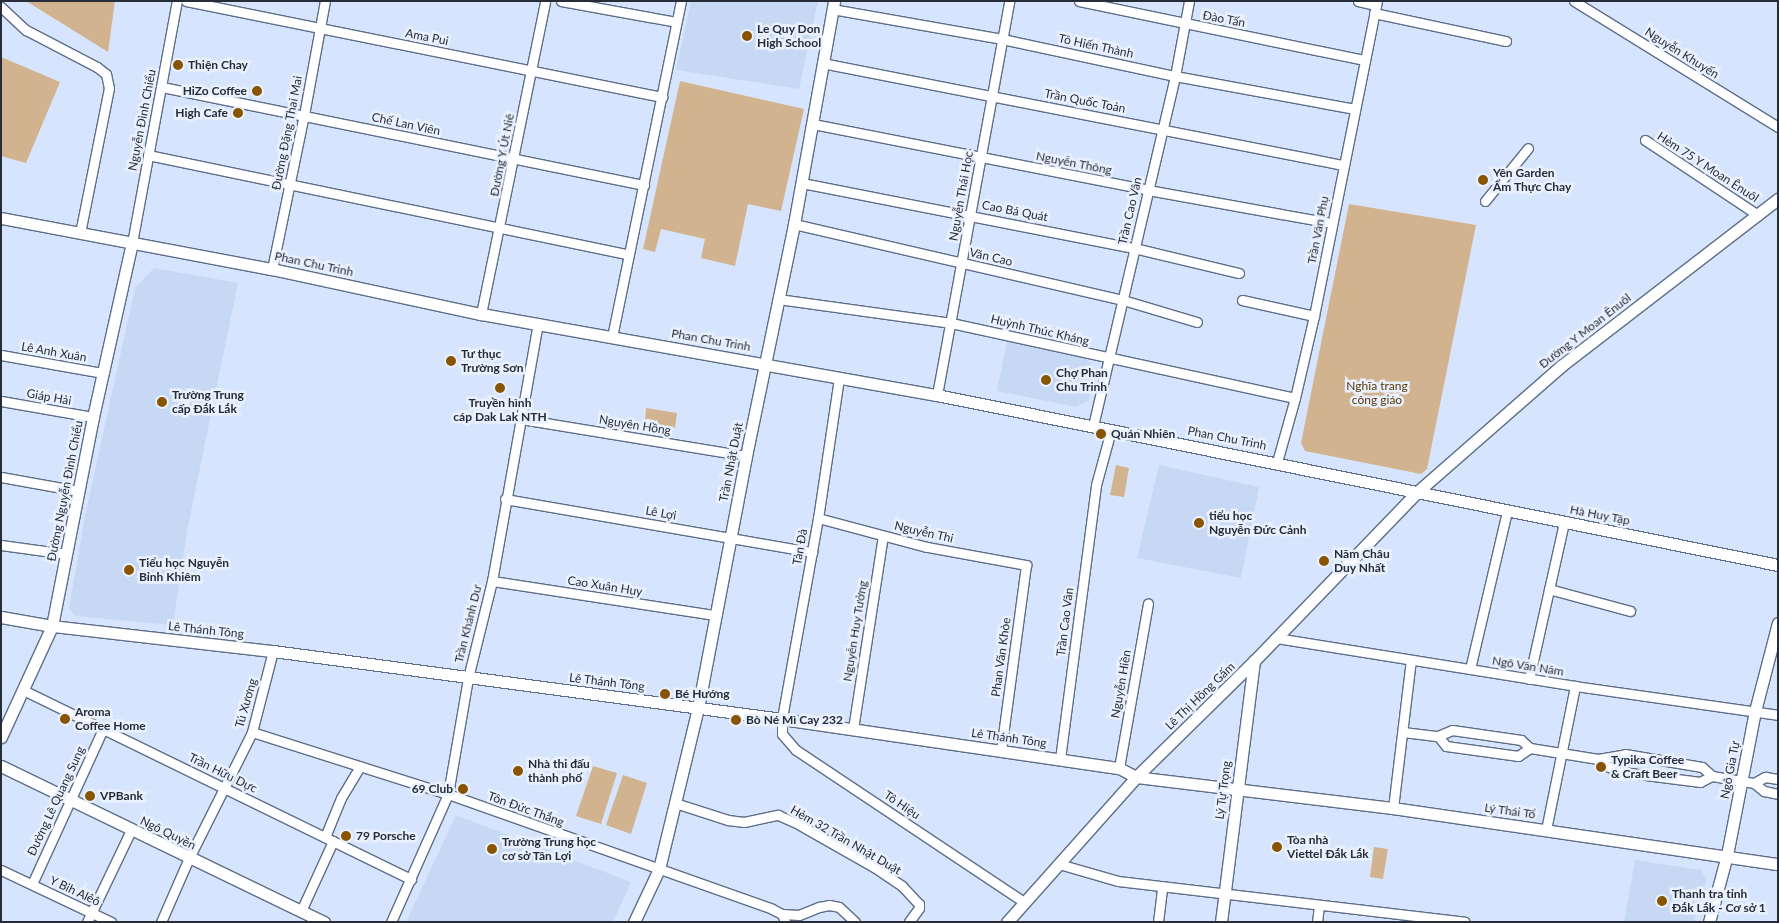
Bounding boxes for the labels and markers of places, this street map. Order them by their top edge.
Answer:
place label: Le Quy Don High School [757,22,821,50]
marker: Le Quy Don High School [741,30,753,42]
place label: Thiện Chay [188,58,248,72]
marker: Thiện Chay [172,59,184,71]
place label: HiZo Coffee [183,84,247,98]
marker: HiZo Coffee [251,85,263,97]
place label: High Cafe [175,106,228,120]
marker: High Cafe [232,107,244,119]
place label: Yên Garden Ẩm Thực Chay [1493,166,1572,194]
marker: Yên Garden Ẩm Thực Chay [1477,174,1489,186]
place label: Tư thục Trường Sơn [461,347,524,375]
marker: Tư thục Trường Sơn [445,355,457,367]
place label: Chợ Phan Chu Trinh [1056,366,1108,394]
marker: Chợ Phan Chu Trinh [1040,374,1052,386]
marker: Truyền hình cáp Dak Lak NTH [494,382,506,394]
place label: Trường Trung cấp Đắk Lắk [172,388,244,416]
marker: Trường Trung cấp Đắk Lắk [156,396,168,408]
place label: Truyền hình cáp Dak Lak NTH [453,396,547,424]
place label: Quán Nhiên [1111,427,1175,441]
marker: Quán Nhiên [1095,428,1107,440]
place label: tiểu học Nguyễn Đức Cảnh [1209,509,1307,537]
marker: tiểu học Nguyễn Đức Cảnh [1193,517,1205,529]
place label: Năm Châu Duy Nhất [1334,547,1390,575]
marker: Năm Châu Duy Nhất [1318,555,1330,567]
place label: Tiểu học Nguyễn Bỉnh Khiêm [139,556,229,584]
marker: Tiểu học Nguyễn Bỉnh Khiêm [123,564,135,576]
place label: Bé Hướng [675,687,730,701]
marker: Bé Hướng [659,688,671,700]
place label: Aroma Coffee Home [75,705,146,733]
marker: Aroma Coffee Home [59,713,71,725]
place label: Bò Né Mì Cay 232 [746,713,843,727]
marker: Bò Né Mì Cay 232 [730,714,742,726]
place label: Typika Coffee & Craft Beer [1611,753,1684,781]
place label: Nhà thi đấu thành phố [528,757,590,785]
marker: Typika Coffee & Craft Beer [1595,761,1607,773]
marker: Nhà thi đấu thành phố [512,765,524,777]
place label: 69 Club [412,782,453,796]
marker: 69 Club [457,783,469,795]
place label: VPBank [100,789,143,803]
marker: VPBank [84,790,96,802]
place label: 79 Porsche [356,829,416,843]
marker: 79 Porsche [340,830,352,842]
place label: Tòa nhà Viettel Đắk Lắk [1287,833,1369,861]
place label: Trường Trung học cơ sở Tân Lợi [502,835,596,863]
marker: Tòa nhà Viettel Đắk Lắk [1271,841,1283,853]
marker: Trường Trung học cơ sở Tân Lợi [486,843,498,855]
place label: Thanh tra tỉnh Đắk Lắk - Cơ sở 1 [1672,887,1766,915]
marker: Thanh tra tỉnh Đắk Lắk - Cơ sở 1 [1656,895,1668,907]

